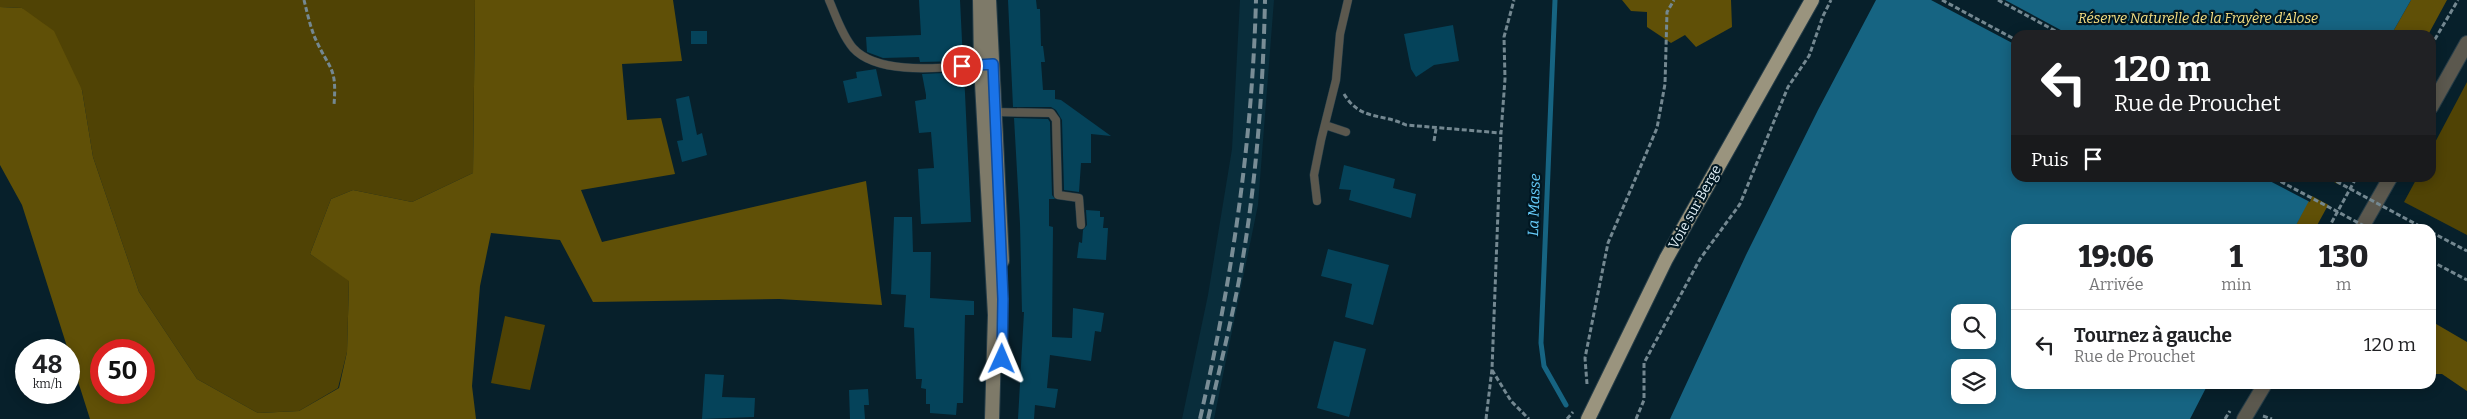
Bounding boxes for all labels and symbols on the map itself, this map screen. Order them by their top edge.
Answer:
park label: Réserve Naturelle de la Frayère d'Alose [2078,10,2318,27]
pin [941,45,983,87]
street label: Voie sur Berge [1665,162,1725,252]
water label: La Masse [1524,173,1544,237]
position arrow [975,332,1027,384]
speed limit sign: 50 [90,339,155,404]

